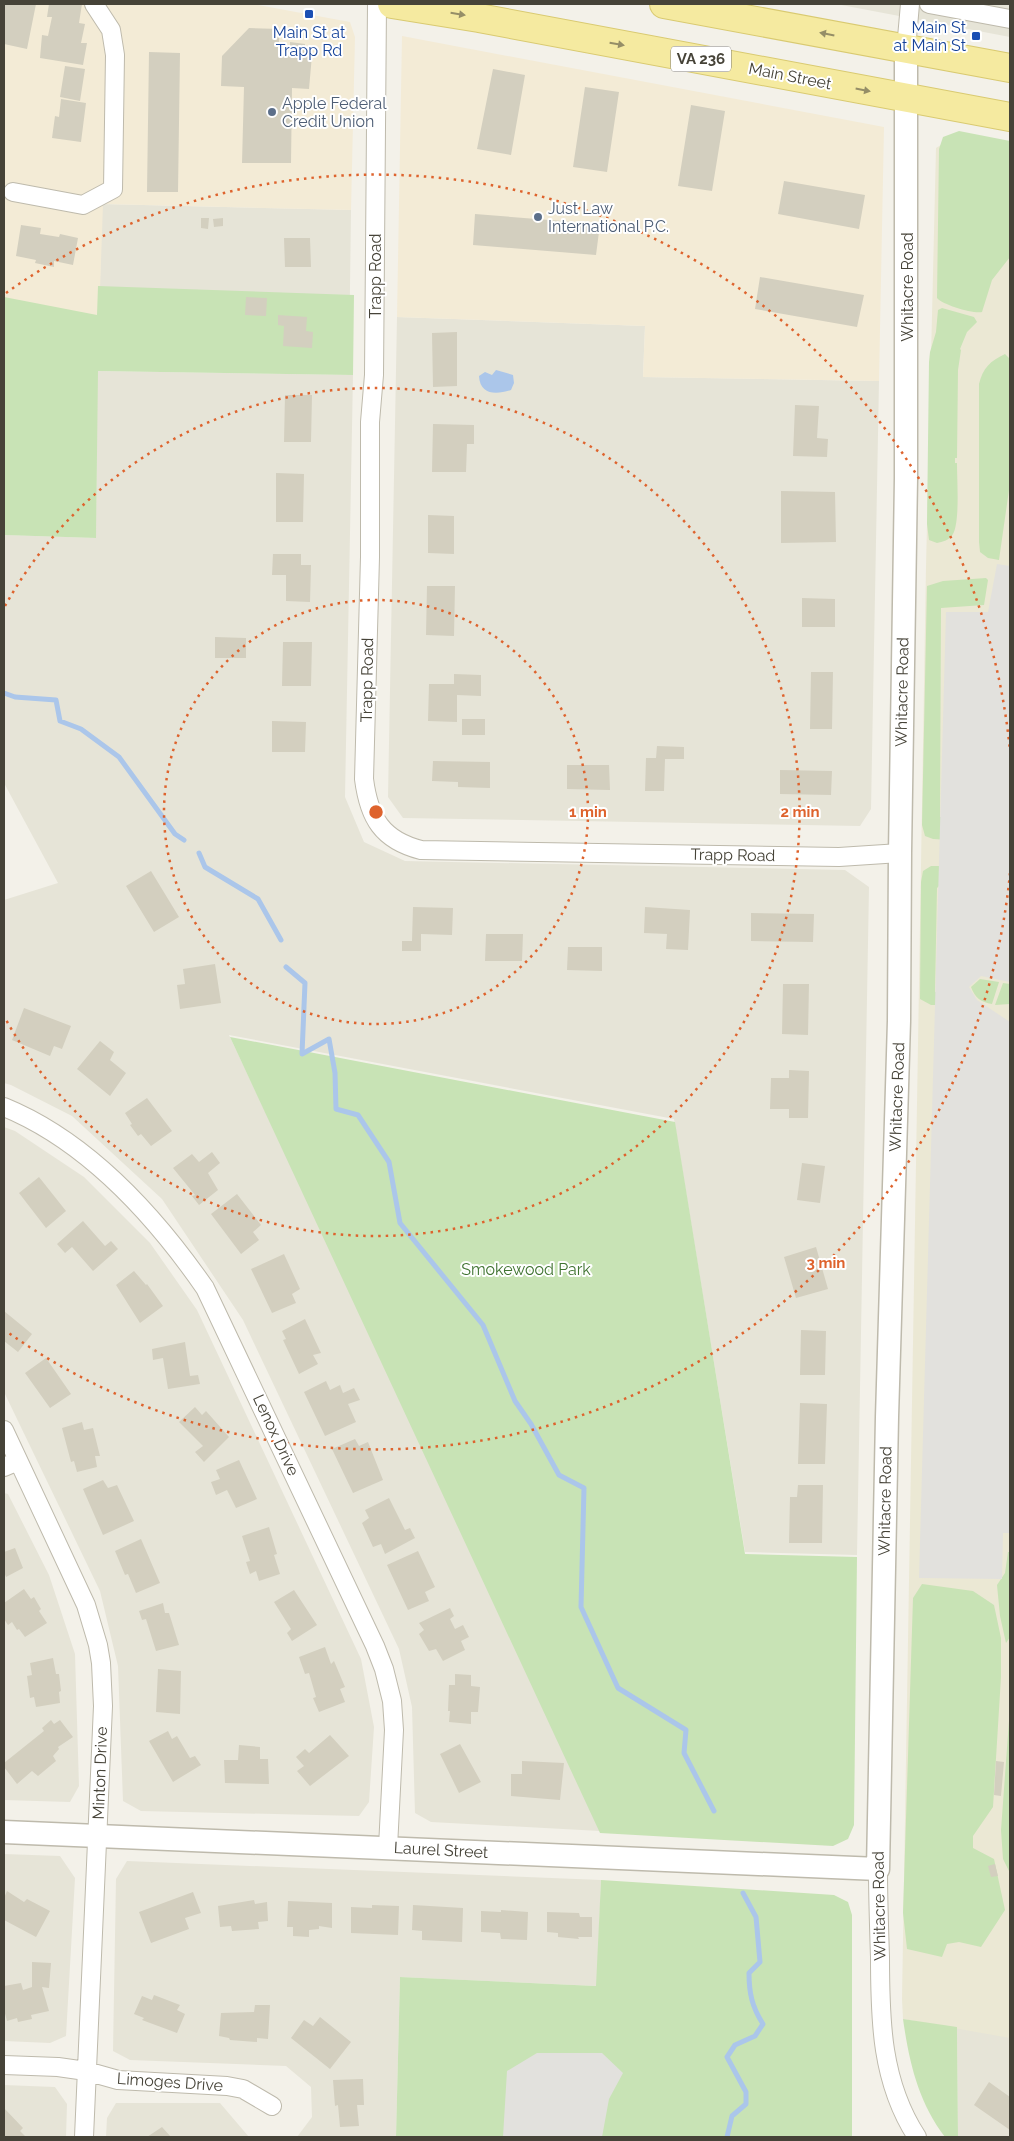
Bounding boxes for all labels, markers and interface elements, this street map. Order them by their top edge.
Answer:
marker: Main St at Trapp Rd [303,8,315,20]
one-way arrow [450,11,466,19]
place label: Main St at Main St [893,18,967,55]
place label: Main St at Trapp Rd [273,23,346,60]
one-way arrow [819,30,835,38]
marker: Main St at Main St [970,30,982,42]
one-way arrow [610,40,625,48]
road number: VA 236 [671,46,731,72]
street label: Main Street [747,59,834,93]
one-way arrow [856,86,872,94]
place label: Apple Federal Credit Union [282,94,387,131]
marker: Apple Federal Credit Union [266,106,278,118]
place label: Just Law International P.C. [548,199,669,236]
marker: Just Law International P.C. [532,211,544,223]
street label: Whitacre Road [898,232,917,342]
street label: Trapp Road [366,234,385,318]
street label: Trapp Road [357,637,377,723]
street label: Whitacre Road [892,637,912,747]
centre of rings [367,803,385,821]
text: 1 min [569,803,607,821]
text: 2 min [781,803,819,821]
street label: Trapp Road [690,845,776,865]
street label: Whitacre Road [886,1042,908,1152]
text: 3 min [807,1254,845,1272]
park label: Smokewood Park [461,1260,591,1279]
street label: Lenox Drive [249,1391,303,1479]
street label: Whitacre Road [875,1446,895,1556]
street label: Minton Drive [89,1726,111,1820]
street label: Laurel Street [393,1838,489,1862]
street label: Whitacre Road [869,1851,889,1961]
street label: Limoges Drive [116,2069,224,2095]

